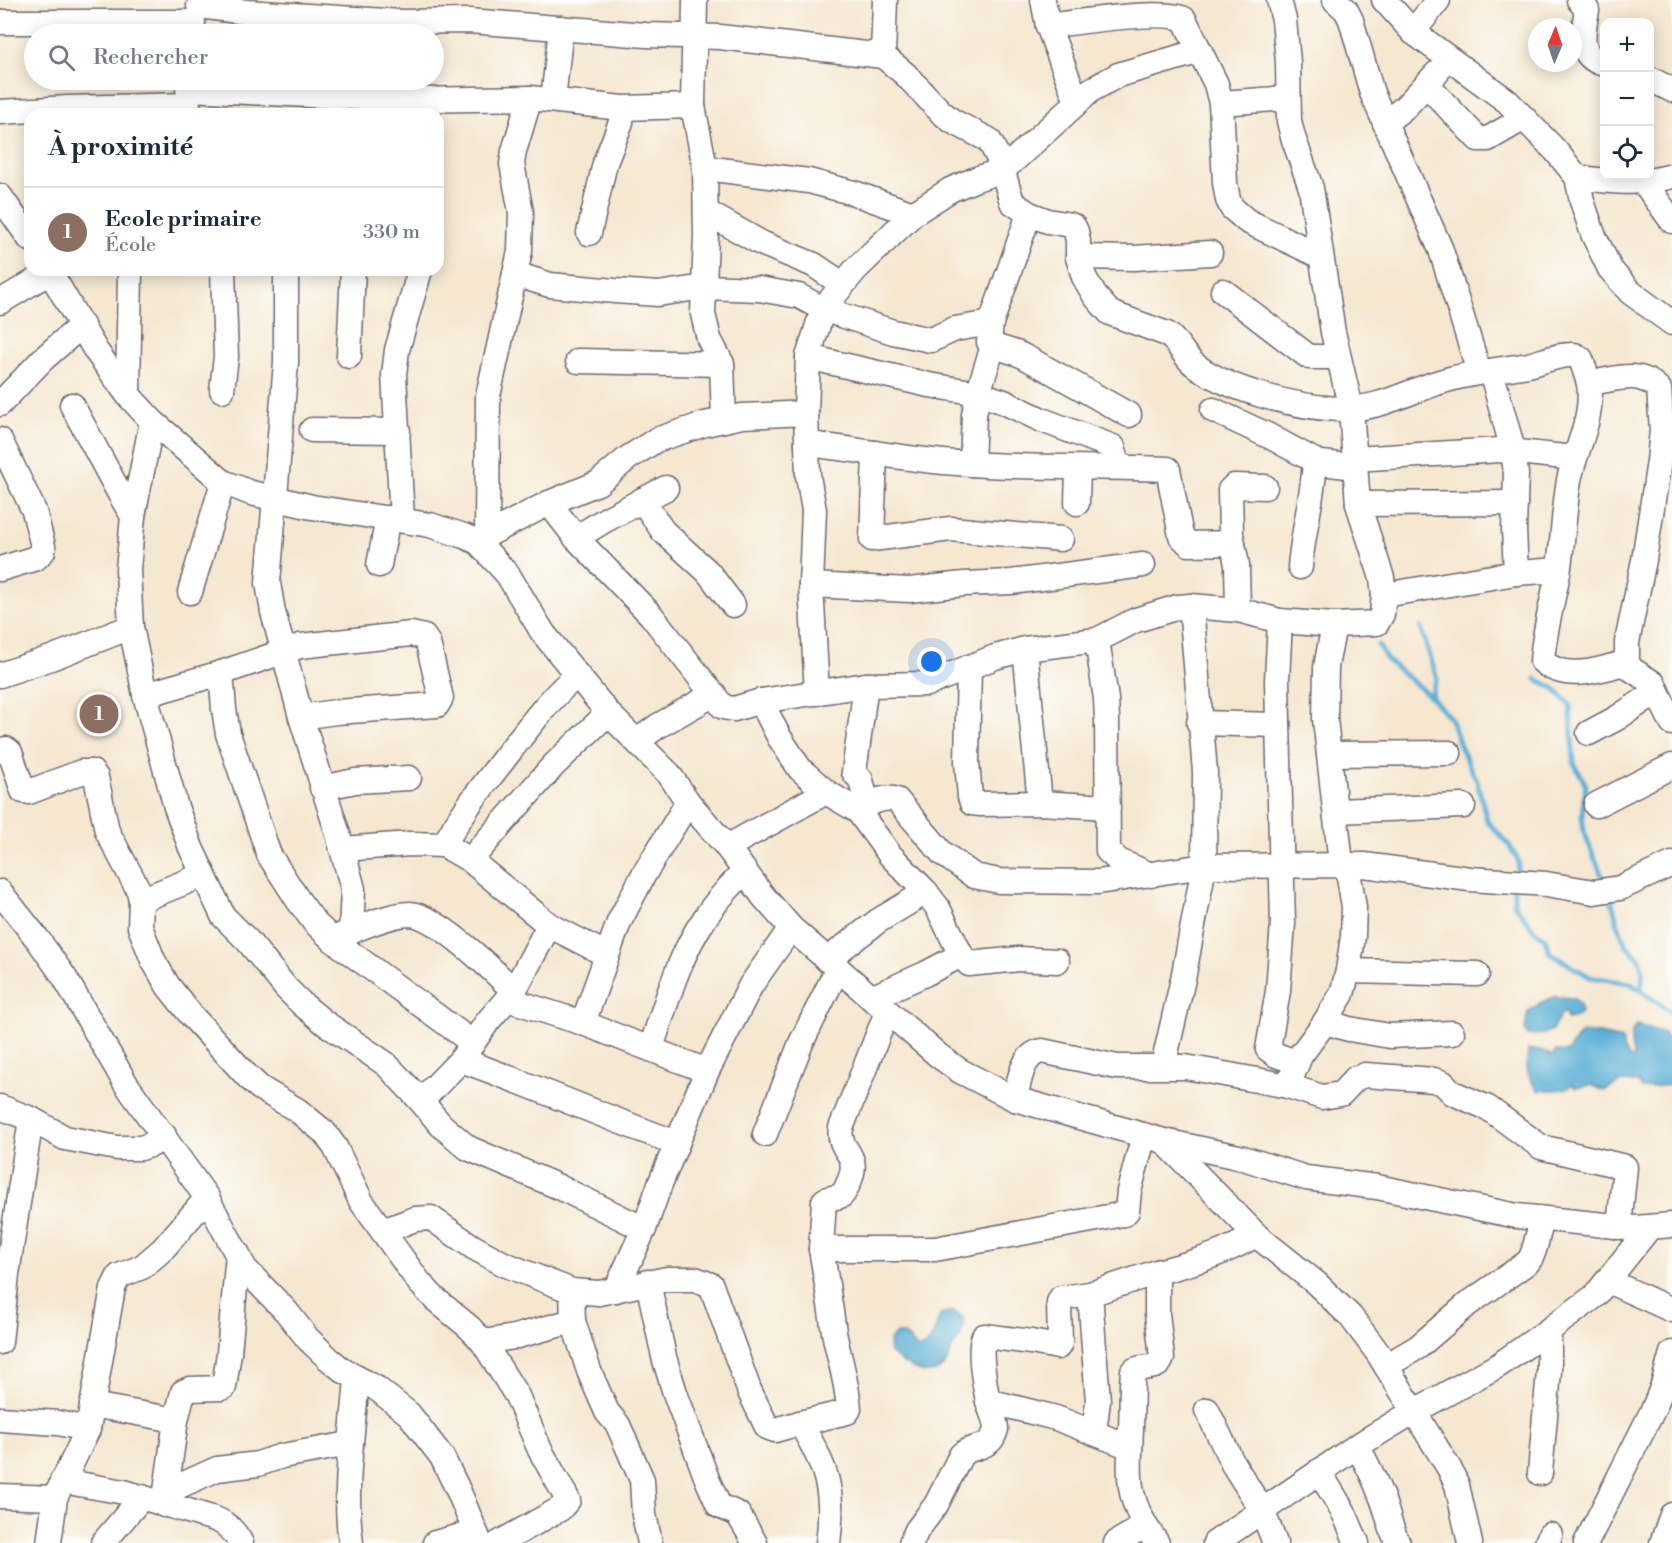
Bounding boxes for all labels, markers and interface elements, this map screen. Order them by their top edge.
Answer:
north arrow [1528,18,1582,72]
map controls [1600,18,1654,180]
button: + [1600,18,1654,72]
search box [24,24,444,90]
icon: search [45,41,78,74]
text: Rechercher [93,44,208,71]
button: − [1600,72,1654,126]
button: locate [1600,126,1654,180]
text: À proximité [48,131,193,163]
text: Ecole primaire [105,206,261,233]
text: 1 [63,220,72,245]
text: 330 m [363,220,420,245]
text: École [105,233,156,258]
your location [917,647,946,676]
pin: 1 [80,692,118,736]

